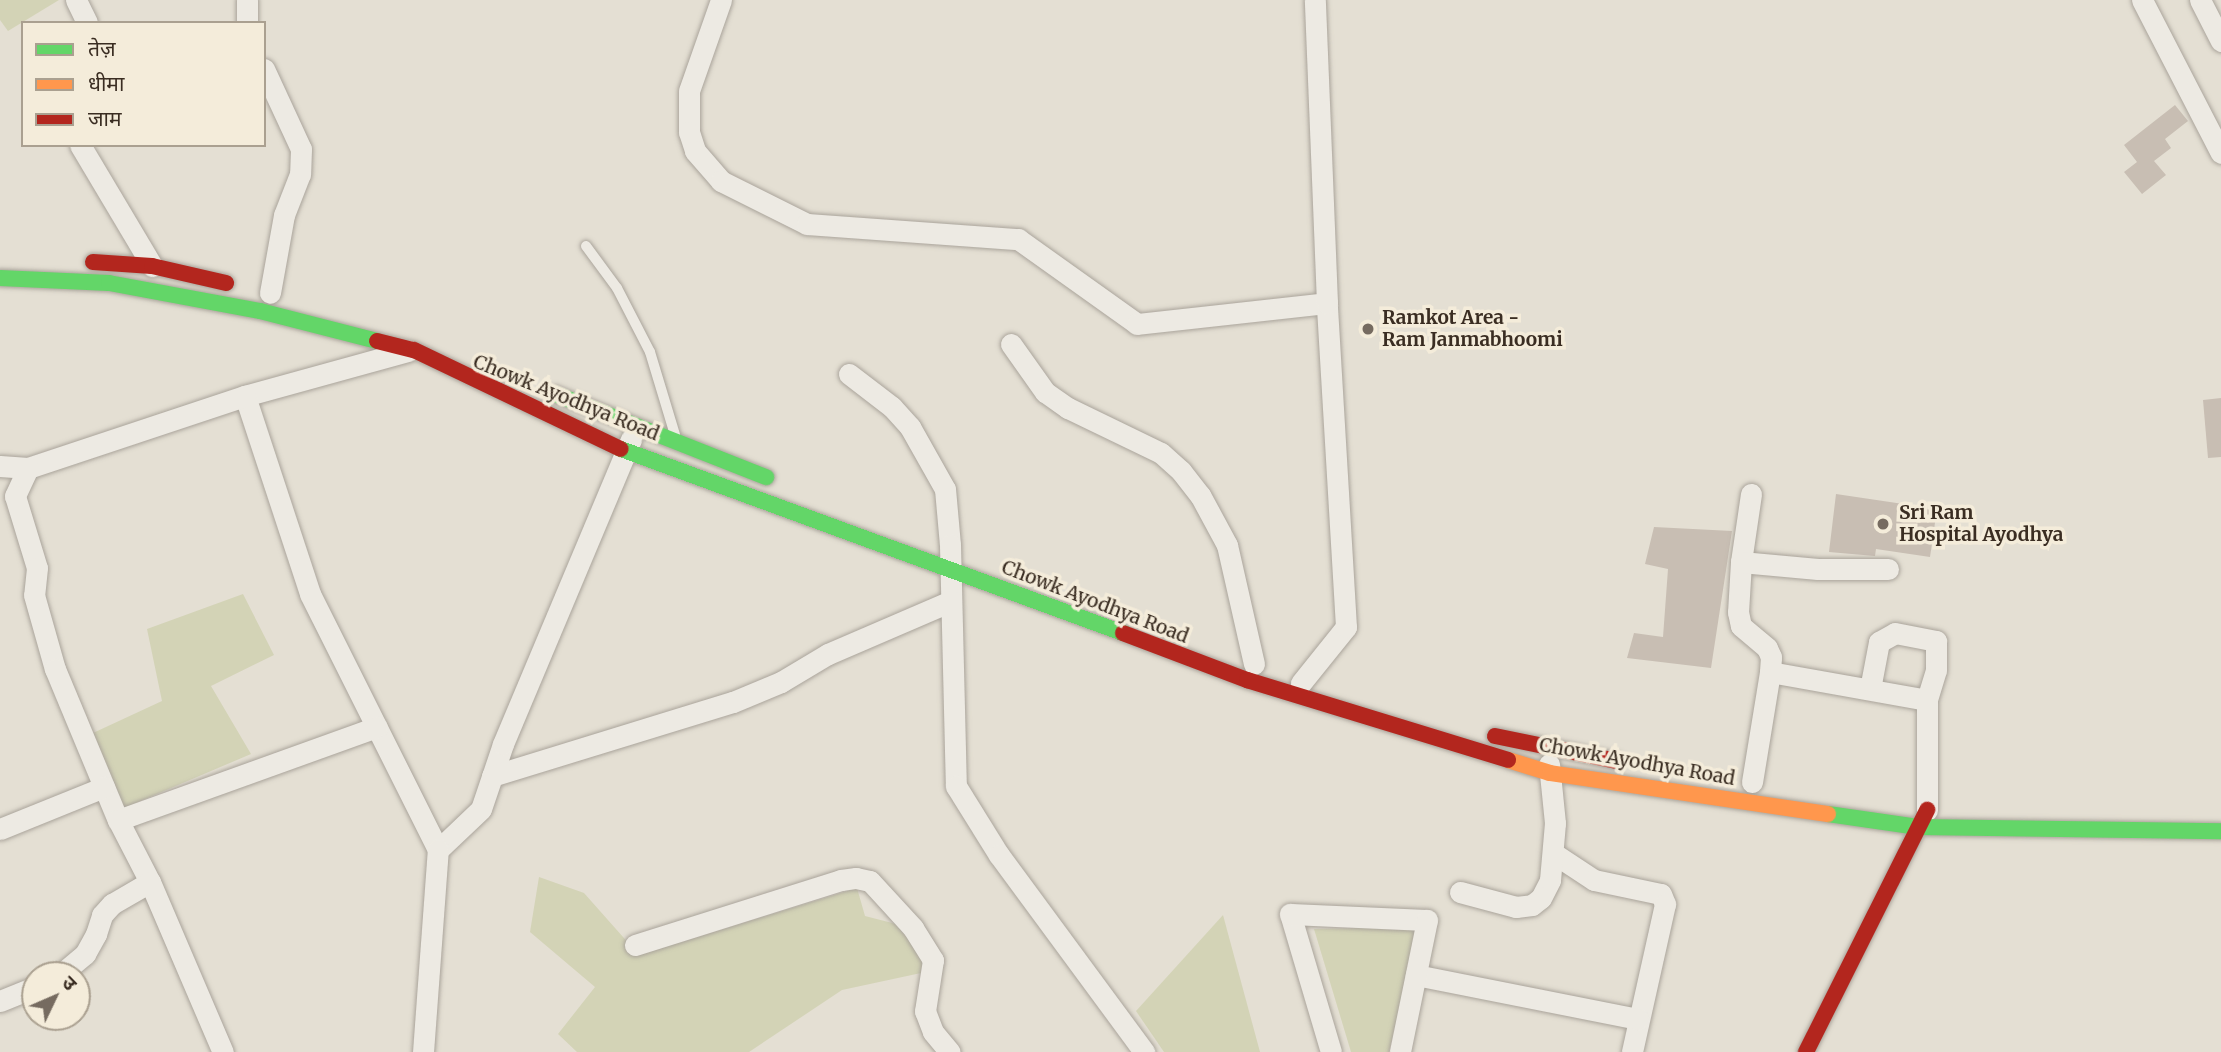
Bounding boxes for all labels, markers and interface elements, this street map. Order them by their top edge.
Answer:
legend [21,21,266,147]
text: तेज़ [88,35,116,62]
text: धीमा [88,70,124,97]
text: जाम [88,105,122,132]
place label: Ramkot Area - Ram Janmabhoomi [1382,307,1563,351]
marker: Ramkot Area - Ram Janmabhoomi [1360,321,1376,337]
street label: Chowk Ayodhya Road [470,350,662,446]
place label: Sri Ram Hospital Ayodhya [1899,502,2063,546]
marker: Sri Ram Hospital Ayodhya [1873,514,1893,534]
street label: Chowk Ayodhya Road [998,556,1192,648]
street label: Chowk Ayodhya Road [1537,734,1737,790]
north arrow [21,961,91,1031]
text: उ [57,970,82,995]

